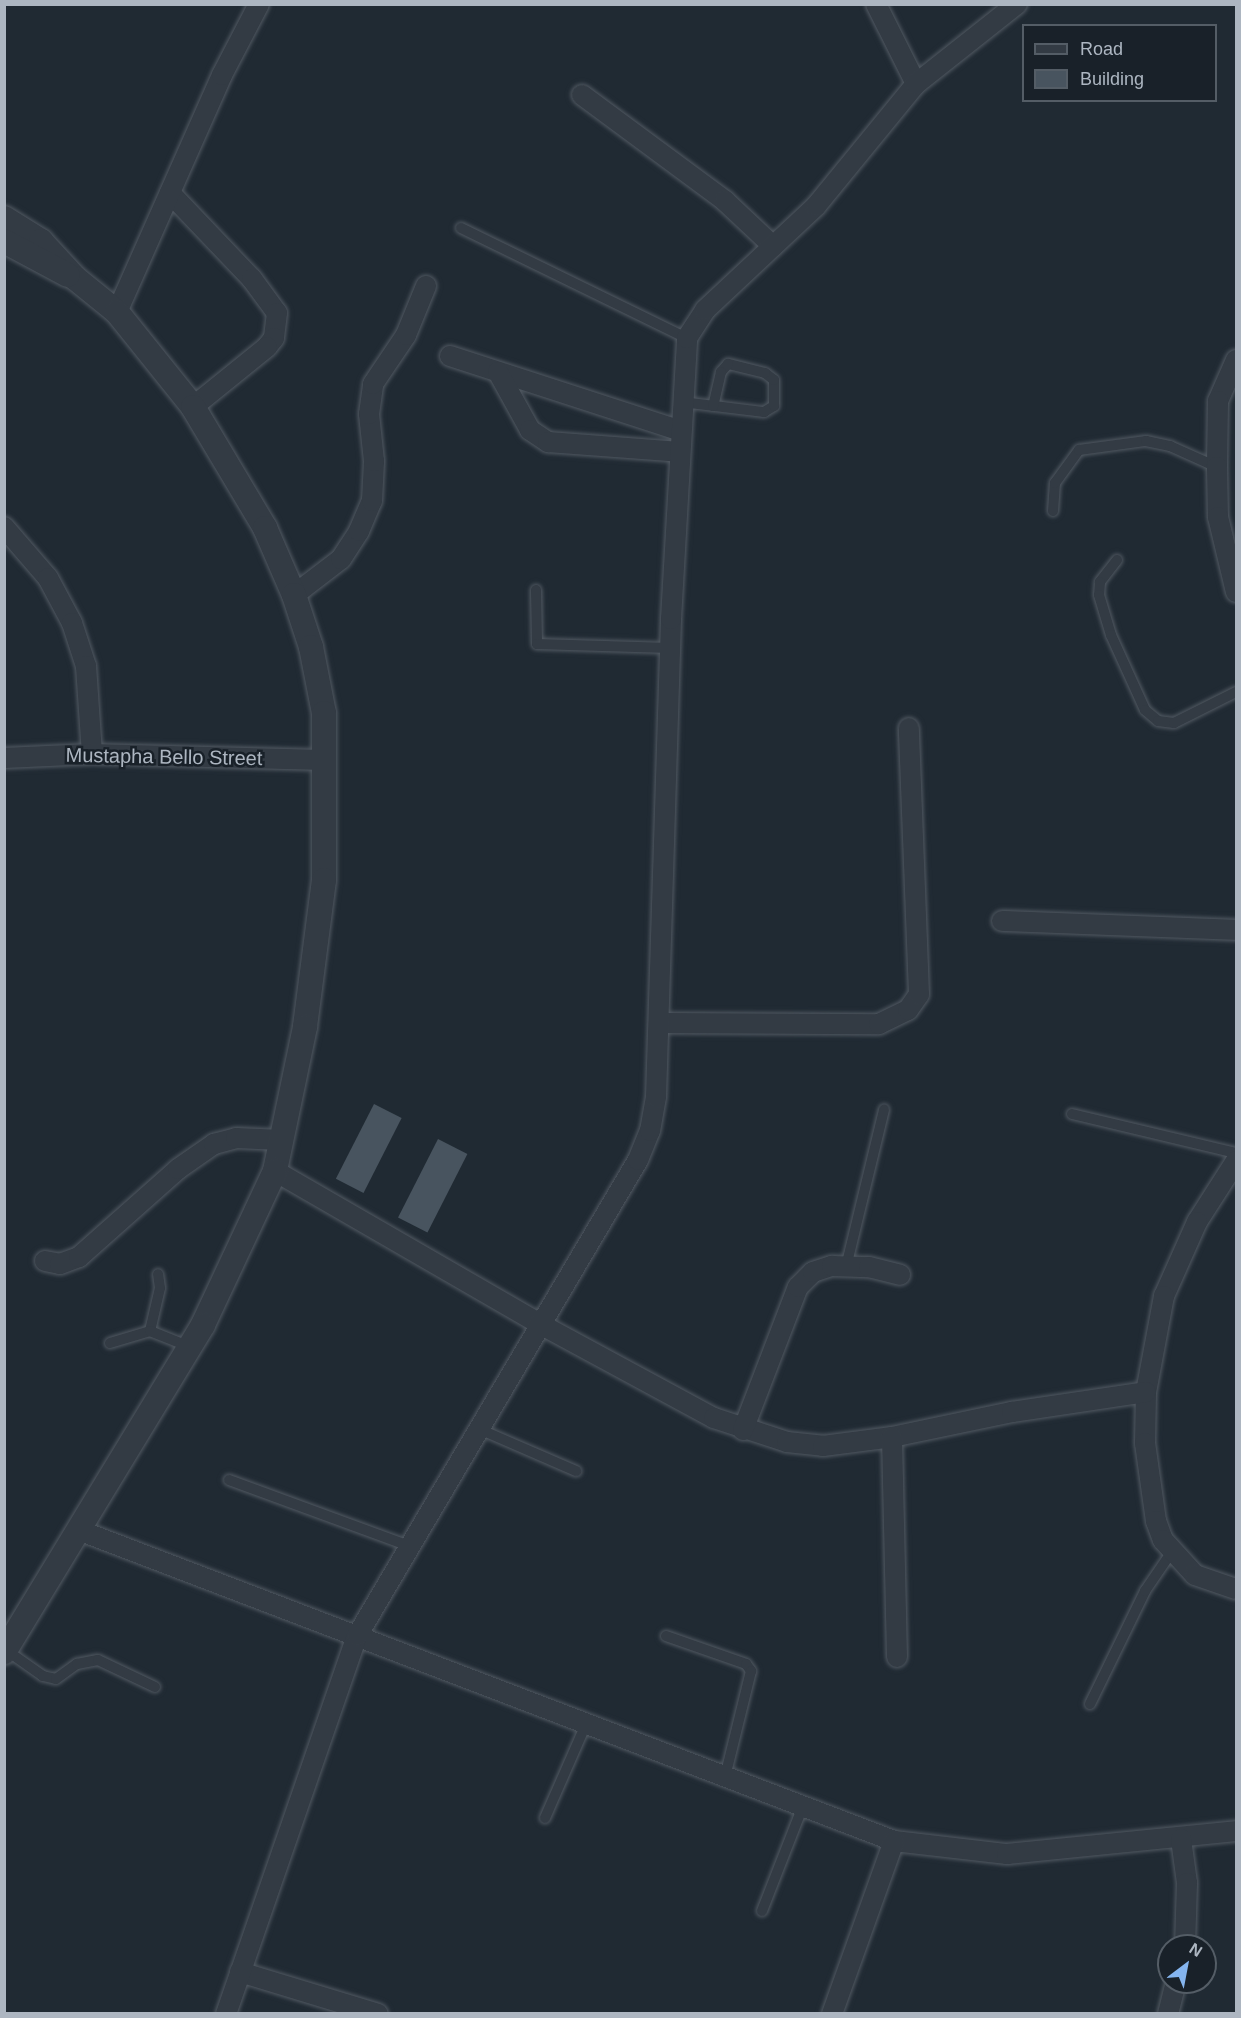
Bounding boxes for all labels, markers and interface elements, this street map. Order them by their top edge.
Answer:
legend [1022,24,1217,102]
text: Road [1080,39,1123,59]
text: Building [1080,69,1144,89]
street label: Mustapha Bello Street [65,743,263,771]
north arrow [1157,1934,1217,1994]
text: N [1186,1940,1205,1960]

